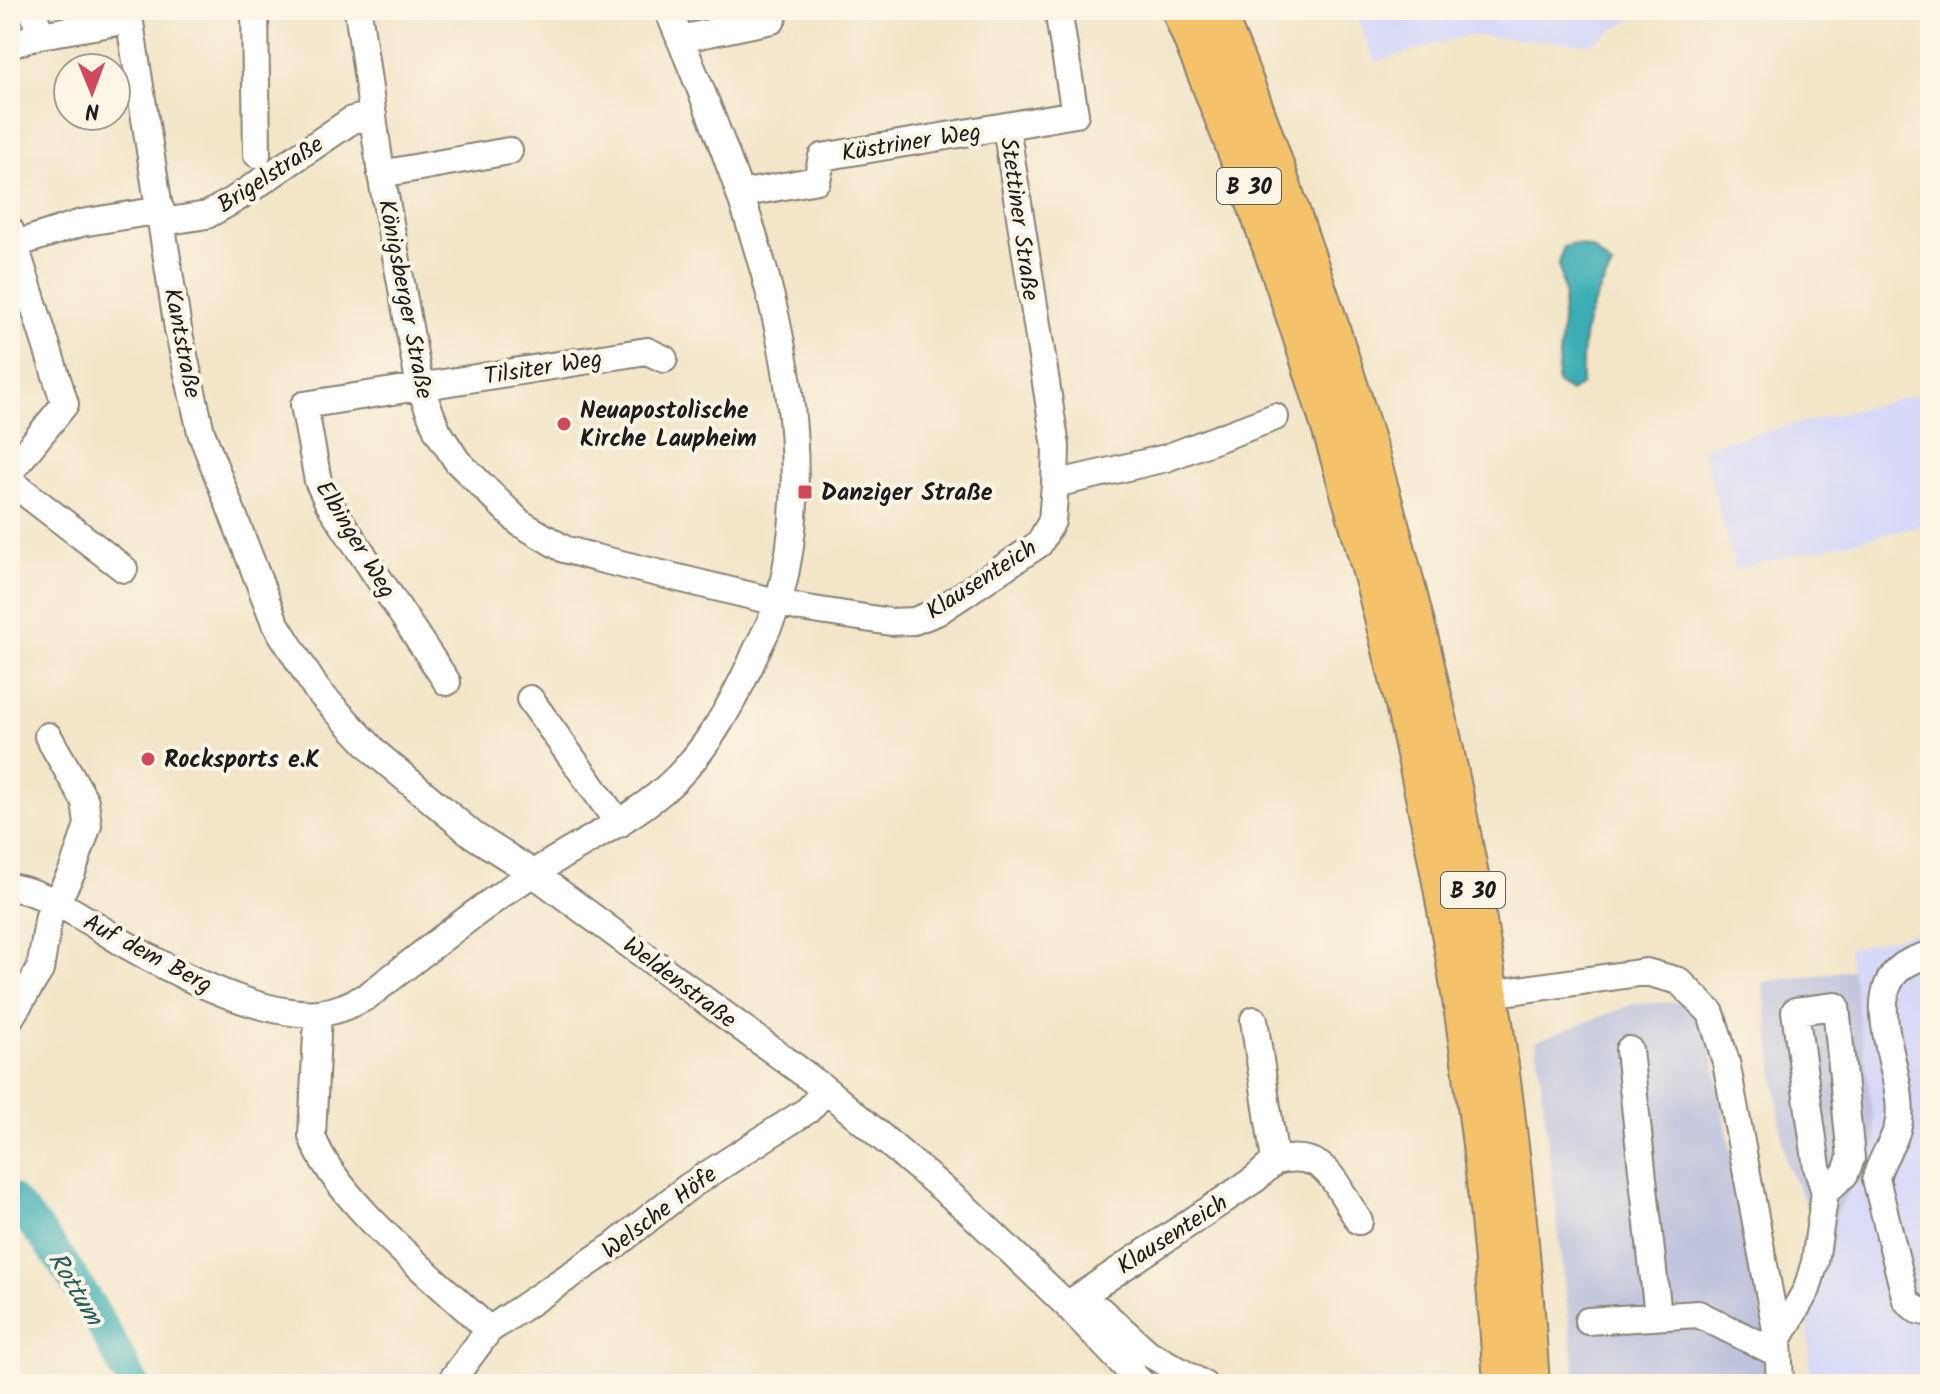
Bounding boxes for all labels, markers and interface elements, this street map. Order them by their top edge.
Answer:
north arrow [52,52,132,132]
text: N [85,92,100,127]
street label: Küstriner Weg [839,113,984,174]
street label: Brigelstraße [210,126,332,224]
street label: Stettiner Straße [988,135,1049,303]
road number: B 30 [1217,168,1281,204]
street label: Königsberger Straße [366,196,443,403]
street label: Kantstraße [152,285,211,402]
street label: Tilsiter Weg [481,340,605,397]
place label: Neuapostolische Kirche Laupheim [580,392,757,459]
marker: Neuapostolische Kirche Laupheim [555,415,573,433]
street label: Elbinger Weg [304,473,405,606]
place label: Danziger Straße [821,474,993,513]
marker: Danziger Straße [796,483,814,501]
street label: Klausenteich [918,530,1045,631]
place label: Rocksports e.K [164,741,320,780]
marker: Rocksports e.K [139,750,157,768]
road number: B 30 [1441,872,1505,908]
street label: Auf dem Berg [76,904,219,1005]
street label: Weldenstraße [614,927,745,1039]
street label: Welsche Höfe [594,1156,726,1270]
street label: Klausenteich [1109,1185,1236,1286]
water label: Rottum [36,1244,114,1336]

